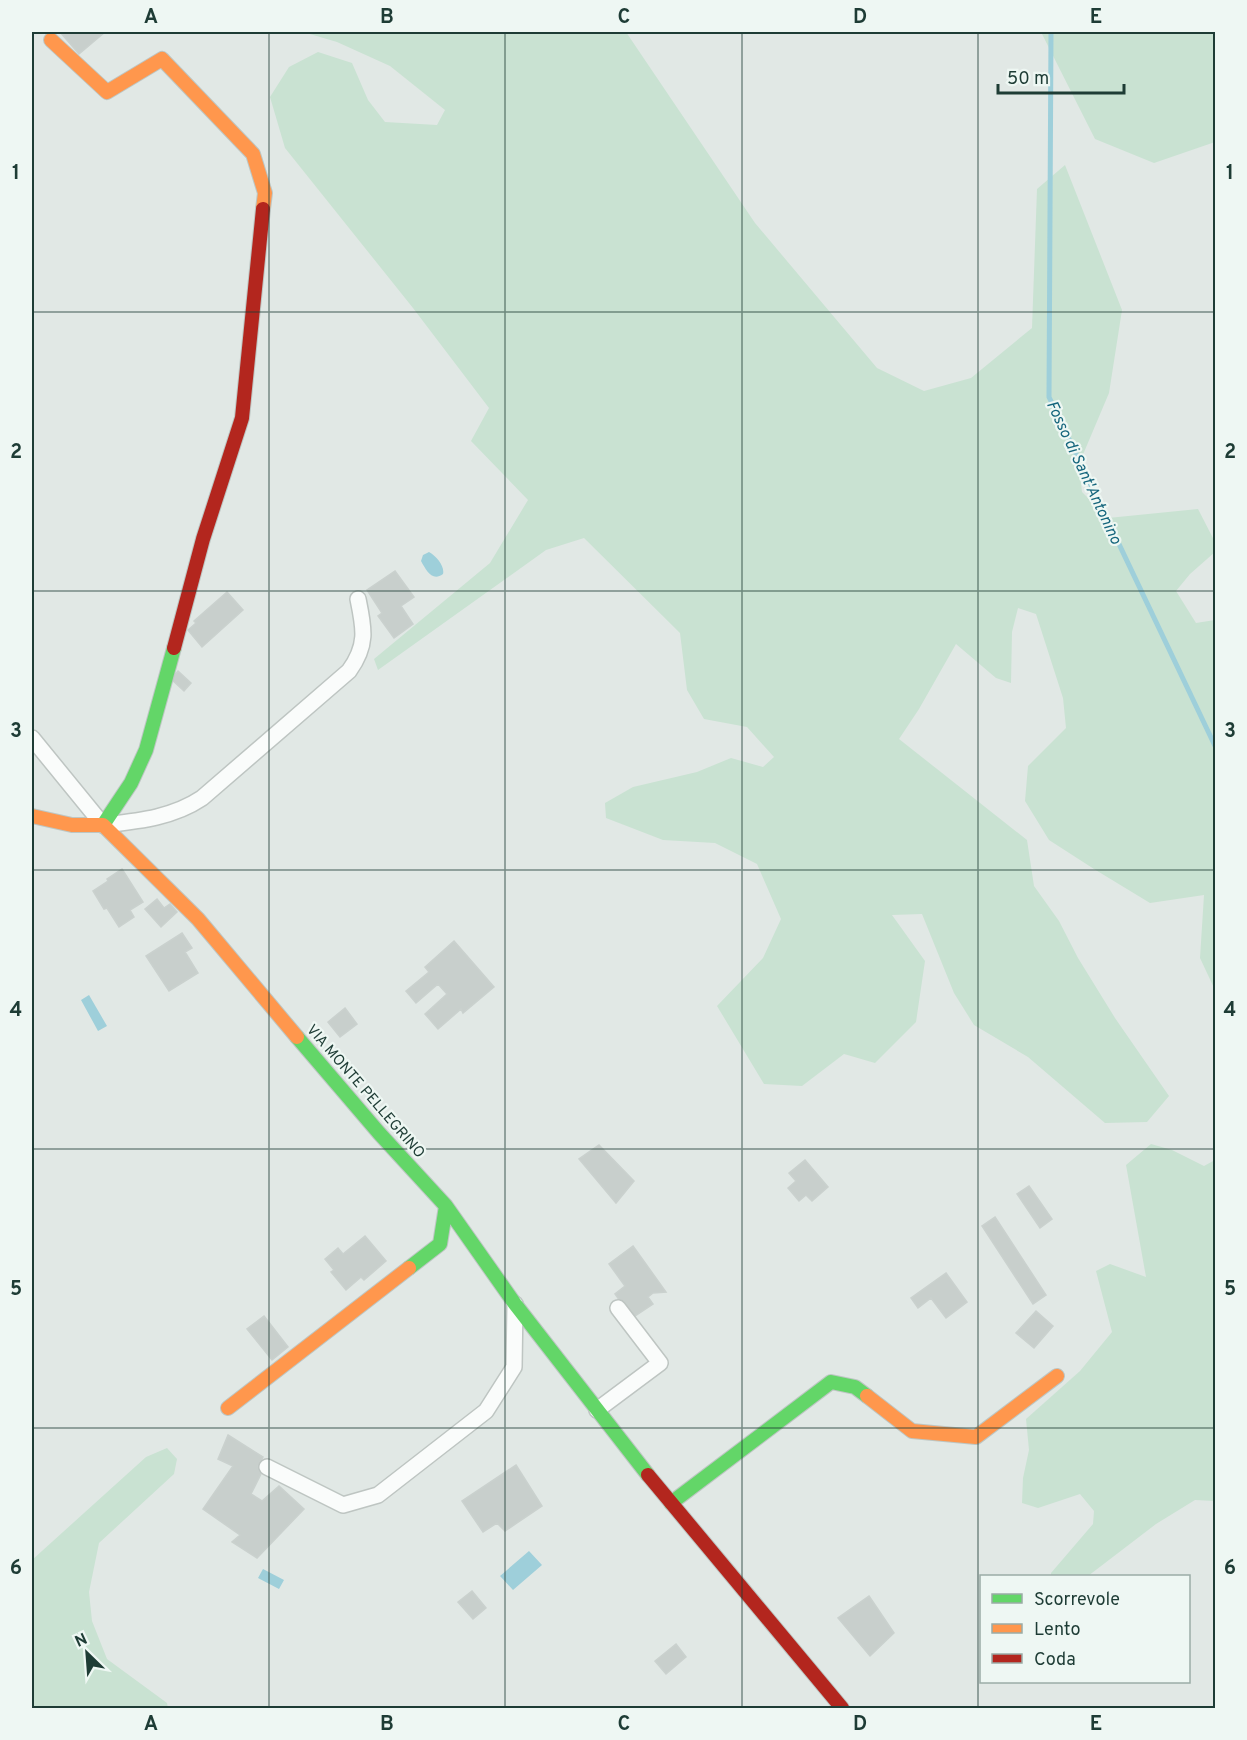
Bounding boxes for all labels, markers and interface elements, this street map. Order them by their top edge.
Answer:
text: A [144,5,158,31]
text: B [380,5,394,31]
text: C [618,5,630,31]
text: D [853,5,867,31]
text: E [1090,5,1102,31]
scale bar [998,57,1124,95]
text: 50 m [1007,68,1049,91]
text: 1 [12,161,20,187]
text: 1 [1226,161,1234,187]
water label: Fosso di Sant'Antonino [1041,398,1125,548]
text: 2 [10,440,22,466]
text: 2 [1224,440,1236,466]
text: 3 [10,719,22,745]
text: 3 [1224,719,1236,745]
text: 4 [10,998,22,1024]
text: 4 [1224,998,1236,1024]
street label: VIA MONTE PELLEGRINO [302,1021,428,1163]
text: 5 [10,1277,22,1303]
text: 5 [1224,1277,1236,1303]
text: 6 [10,1556,22,1582]
text: 6 [1224,1556,1236,1582]
legend [980,1575,1190,1683]
text: Scorrevole [1034,1589,1120,1612]
text: Lento [1034,1619,1080,1642]
north arrow [57,1623,117,1683]
text: N [72,1630,91,1653]
text: Coda [1034,1649,1076,1672]
text: A [144,1712,158,1738]
text: B [380,1712,394,1738]
text: C [618,1712,630,1738]
text: D [853,1712,867,1738]
text: E [1090,1712,1102,1738]

